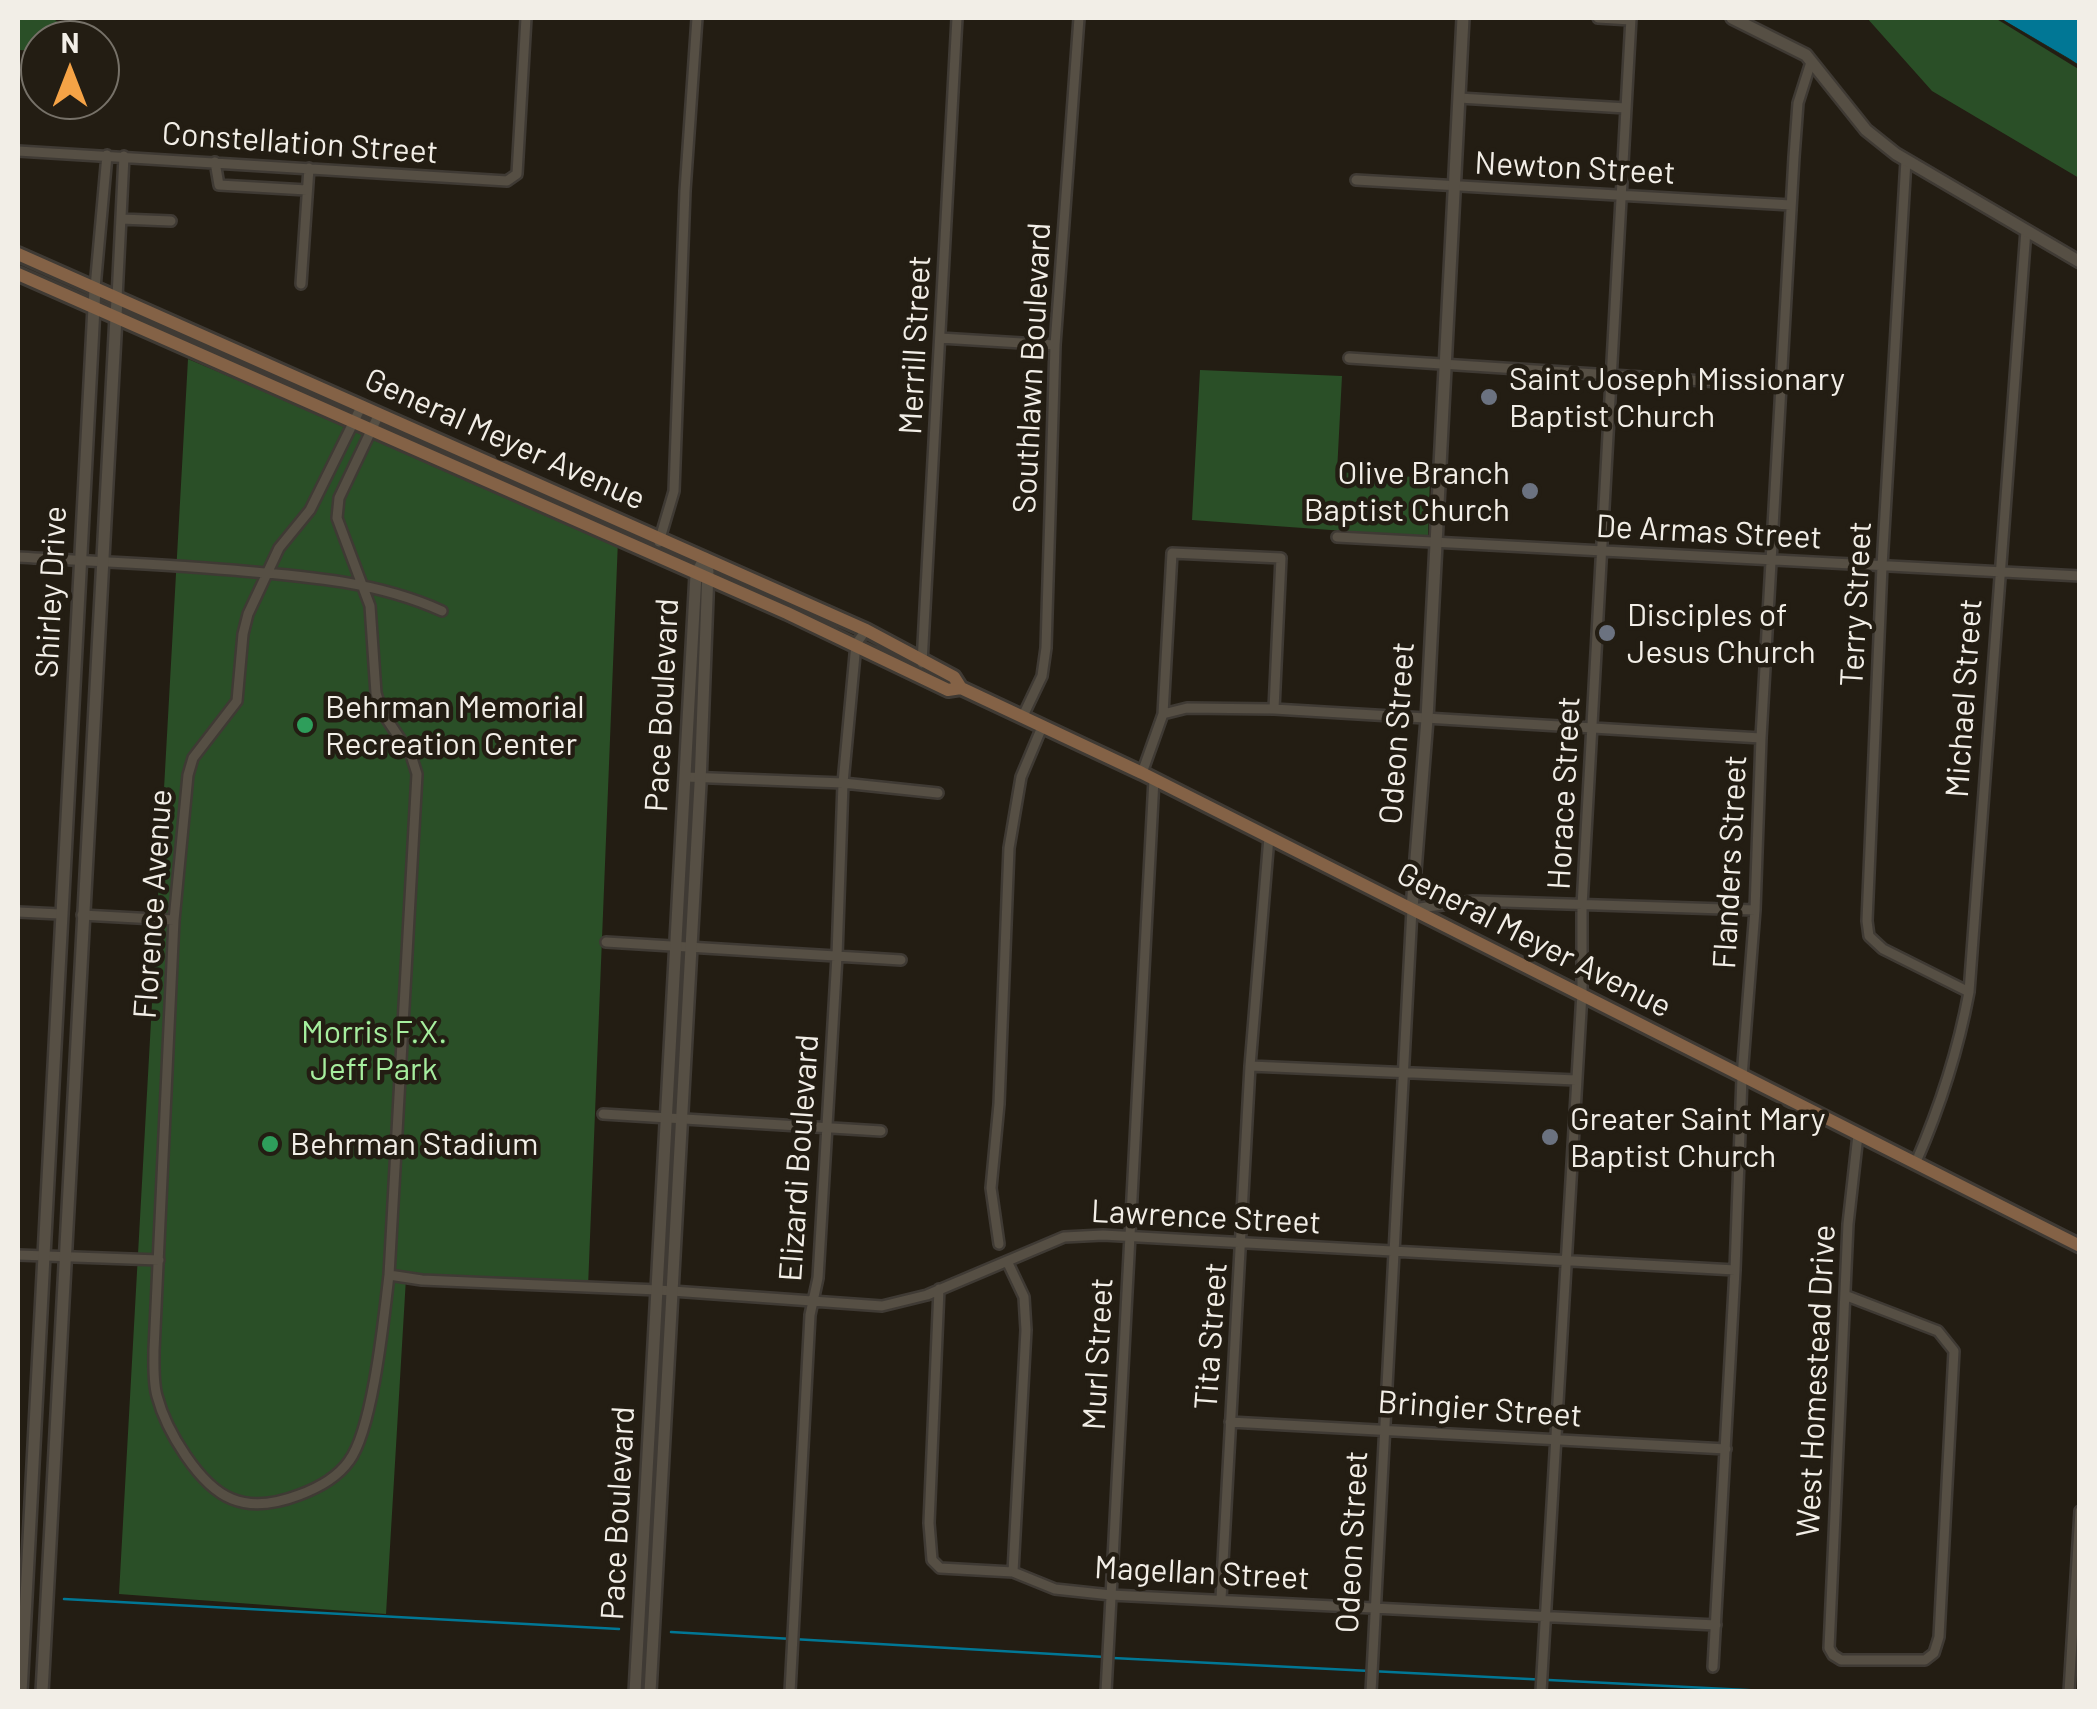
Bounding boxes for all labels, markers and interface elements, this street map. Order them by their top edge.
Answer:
north arrow [20,20,120,120]
text: N [61,25,79,59]
street label: Constellation Street [161,114,439,172]
street label: Newton Street [1474,144,1676,192]
street label: Southlawn Boulevard [1005,222,1059,514]
street label: Merrill Street [891,254,939,436]
street label: General Meyer Avenue [359,360,651,518]
place label: Saint Joseph Missionary Baptist Church [1509,360,1845,435]
marker: Saint Joseph Missionary Baptist Church [1478,386,1500,408]
place label: Olive Branch Baptist Church [1304,454,1510,529]
marker: Olive Branch Baptist Church [1519,480,1541,502]
street label: Shirley Drive [27,505,75,679]
street label: De Armas Street [1595,507,1823,557]
street label: Terry Street [1832,520,1880,688]
place label: Disciples of Jesus Church [1627,596,1816,671]
street label: Pace Boulevard [637,597,687,813]
street label: Michael Street [1938,597,1990,799]
marker: Disciples of Jesus Church [1596,622,1618,644]
street label: Odeon Street [1371,640,1423,826]
place label: Behrman Memorial Recreation Center [325,688,585,763]
street label: Horace Street [1540,695,1588,891]
marker: Behrman Memorial Recreation Center [294,714,316,736]
street label: Flanders Street [1705,754,1755,970]
street label: Florence Avenue [126,788,180,1020]
street label: General Meyer Avenue [1390,854,1678,1026]
park label: Morris F.X. Jeff Park [301,1013,447,1088]
street label: Elizardi Boulevard [771,1033,827,1283]
place label: Greater Saint Mary Baptist Church [1570,1100,1825,1175]
place label: Behrman Stadium [290,1125,538,1163]
marker: Greater Saint Mary Baptist Church [1539,1126,1561,1148]
marker: Behrman Stadium [259,1133,281,1155]
street label: Lawrence Street [1090,1192,1322,1242]
street label: West Homestead Drive [1789,1224,1843,1538]
street label: Tita Street [1187,1261,1235,1411]
street label: Murl Street [1075,1277,1121,1431]
street label: Bringier Street [1376,1383,1584,1435]
street label: Pace Boulevard [593,1405,643,1621]
street label: Odeon Street [1328,1450,1376,1634]
street label: Magellan Street [1093,1548,1311,1598]

